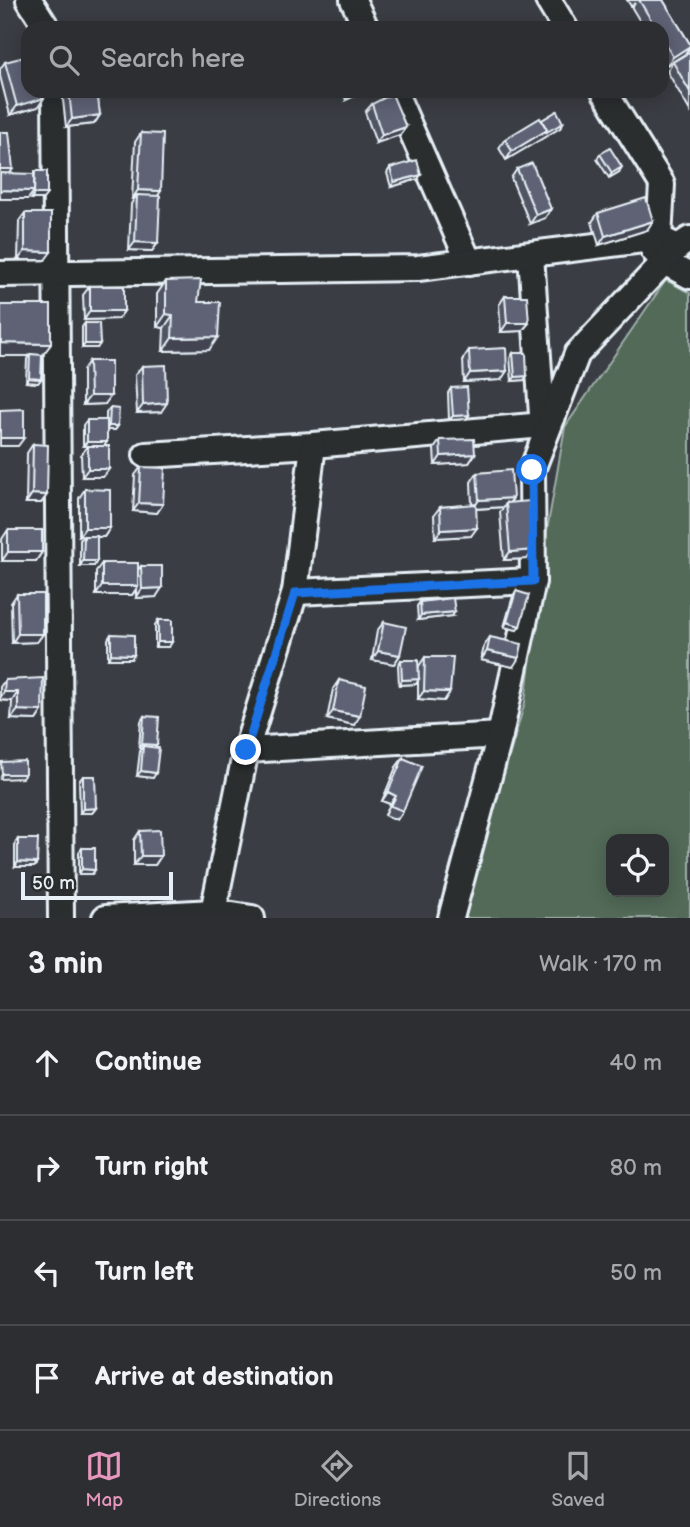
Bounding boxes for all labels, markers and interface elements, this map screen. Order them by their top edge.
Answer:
search box [21,21,669,98]
icon: search [45,41,83,79]
text: Search here [101,44,245,75]
route start [516,454,547,485]
route end [230,734,261,765]
map controls [606,834,669,897]
button: locate [606,834,669,897]
scale bar [21,869,173,901]
text: 50 m [32,872,75,895]
text: 3 min [28,946,103,982]
text: Walk · 170 m [539,950,662,978]
icon: ahead [28,1044,66,1082]
text: Continue [95,1047,202,1078]
text: 40 m [609,1049,662,1077]
icon: right [28,1149,66,1187]
text: Turn right [95,1152,208,1183]
text: 80 m [610,1154,662,1182]
icon: left [28,1254,66,1292]
text: Turn left [95,1257,194,1288]
text: 50 m [610,1259,662,1287]
icon: arrive [28,1359,66,1397]
text: Arrive at destination [95,1362,334,1393]
tab: Map [85,1447,123,1512]
tab: Directions [294,1447,381,1512]
tab: Saved [551,1447,605,1512]

